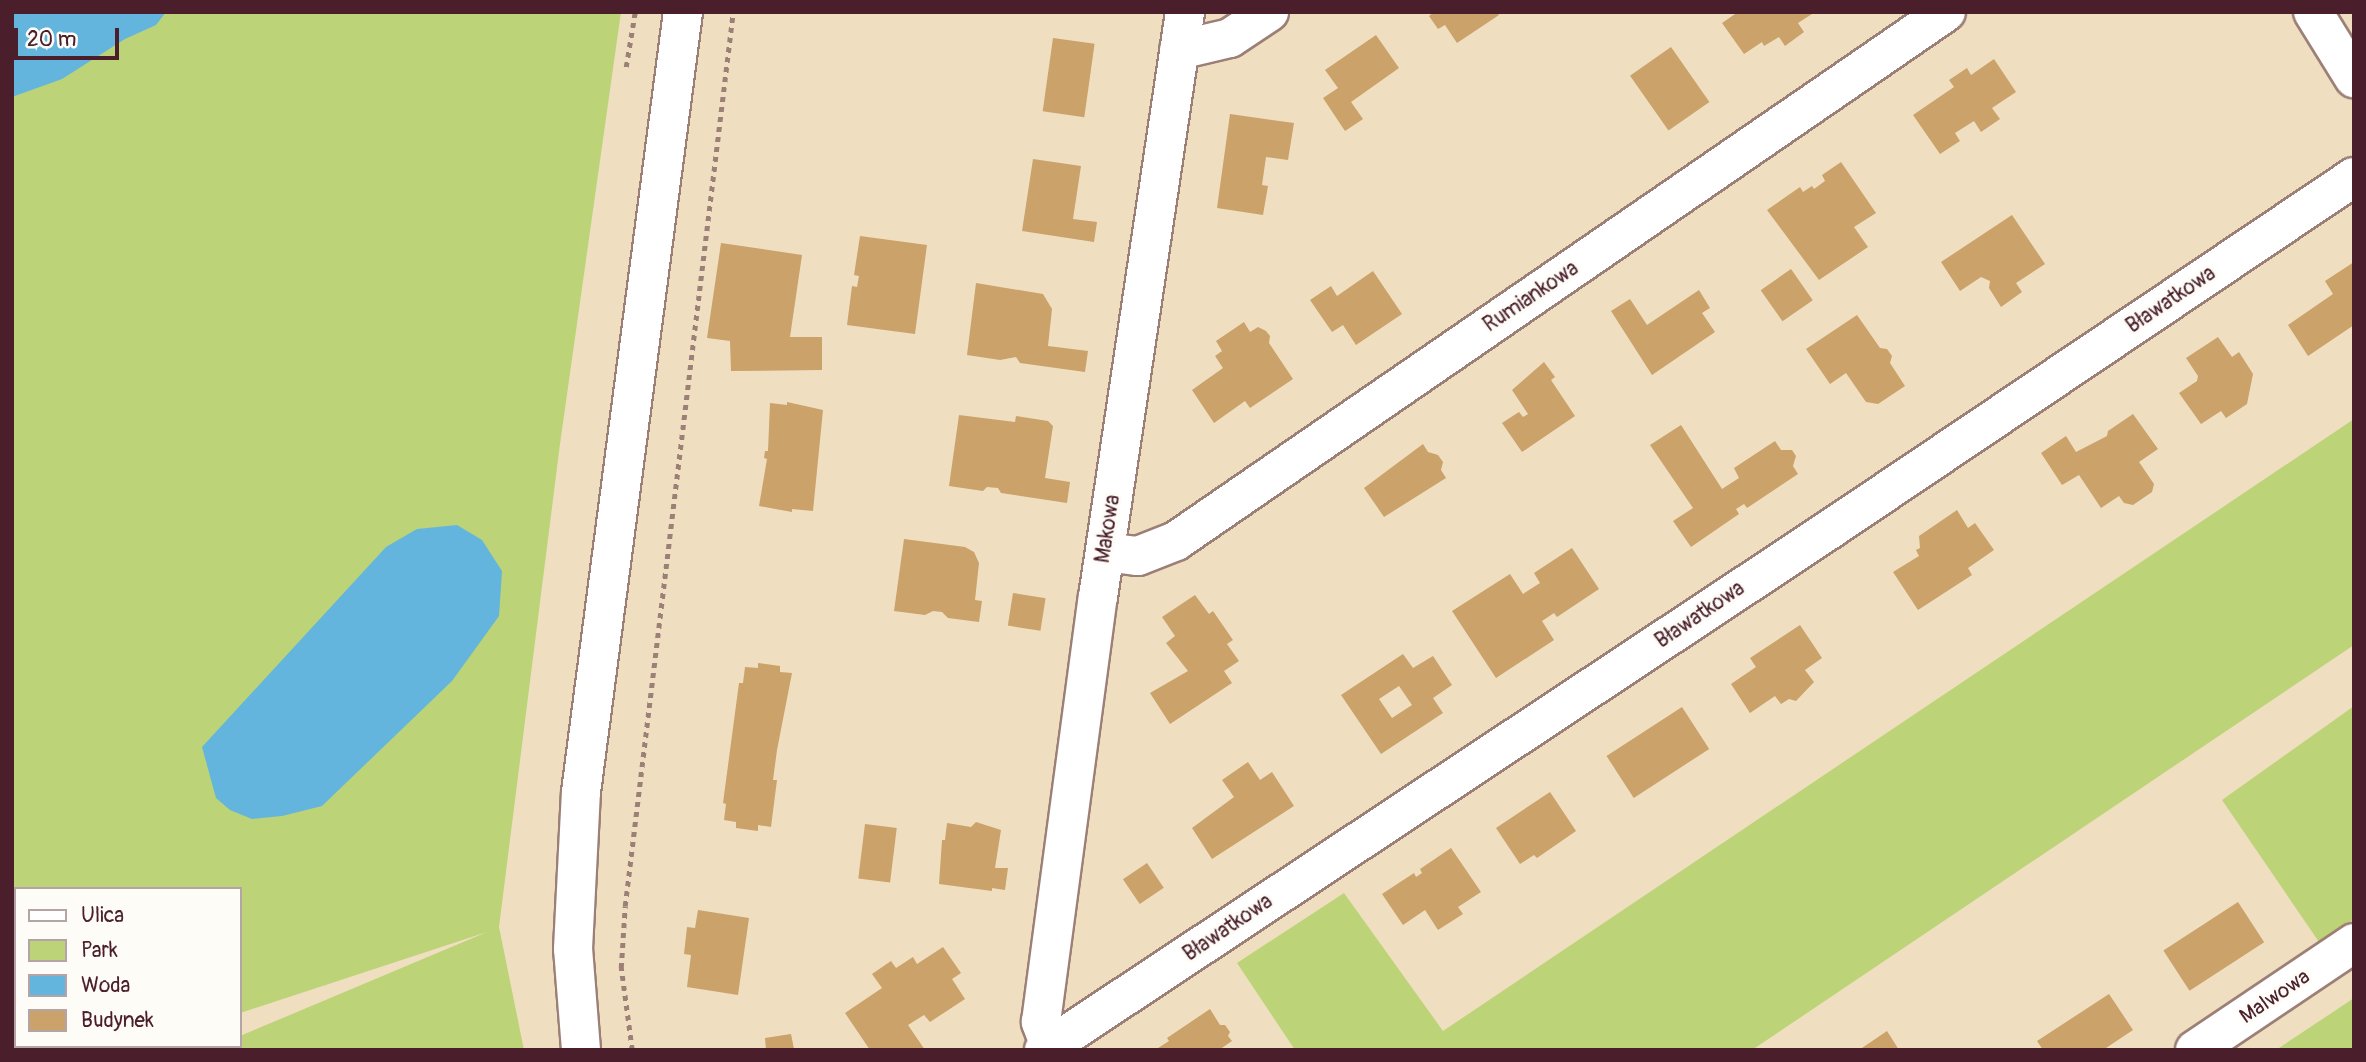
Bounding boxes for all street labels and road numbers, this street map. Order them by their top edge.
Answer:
street label: Rumiankowa [1479,256,1583,338]
street label: Bławatkowa [2122,261,2220,339]
street label: Makowa [1090,493,1126,565]
street label: Bławatkowa [1651,576,1749,654]
street label: Bławatkowa [1179,889,1277,967]
street label: Malwowa [2235,964,2315,1030]

